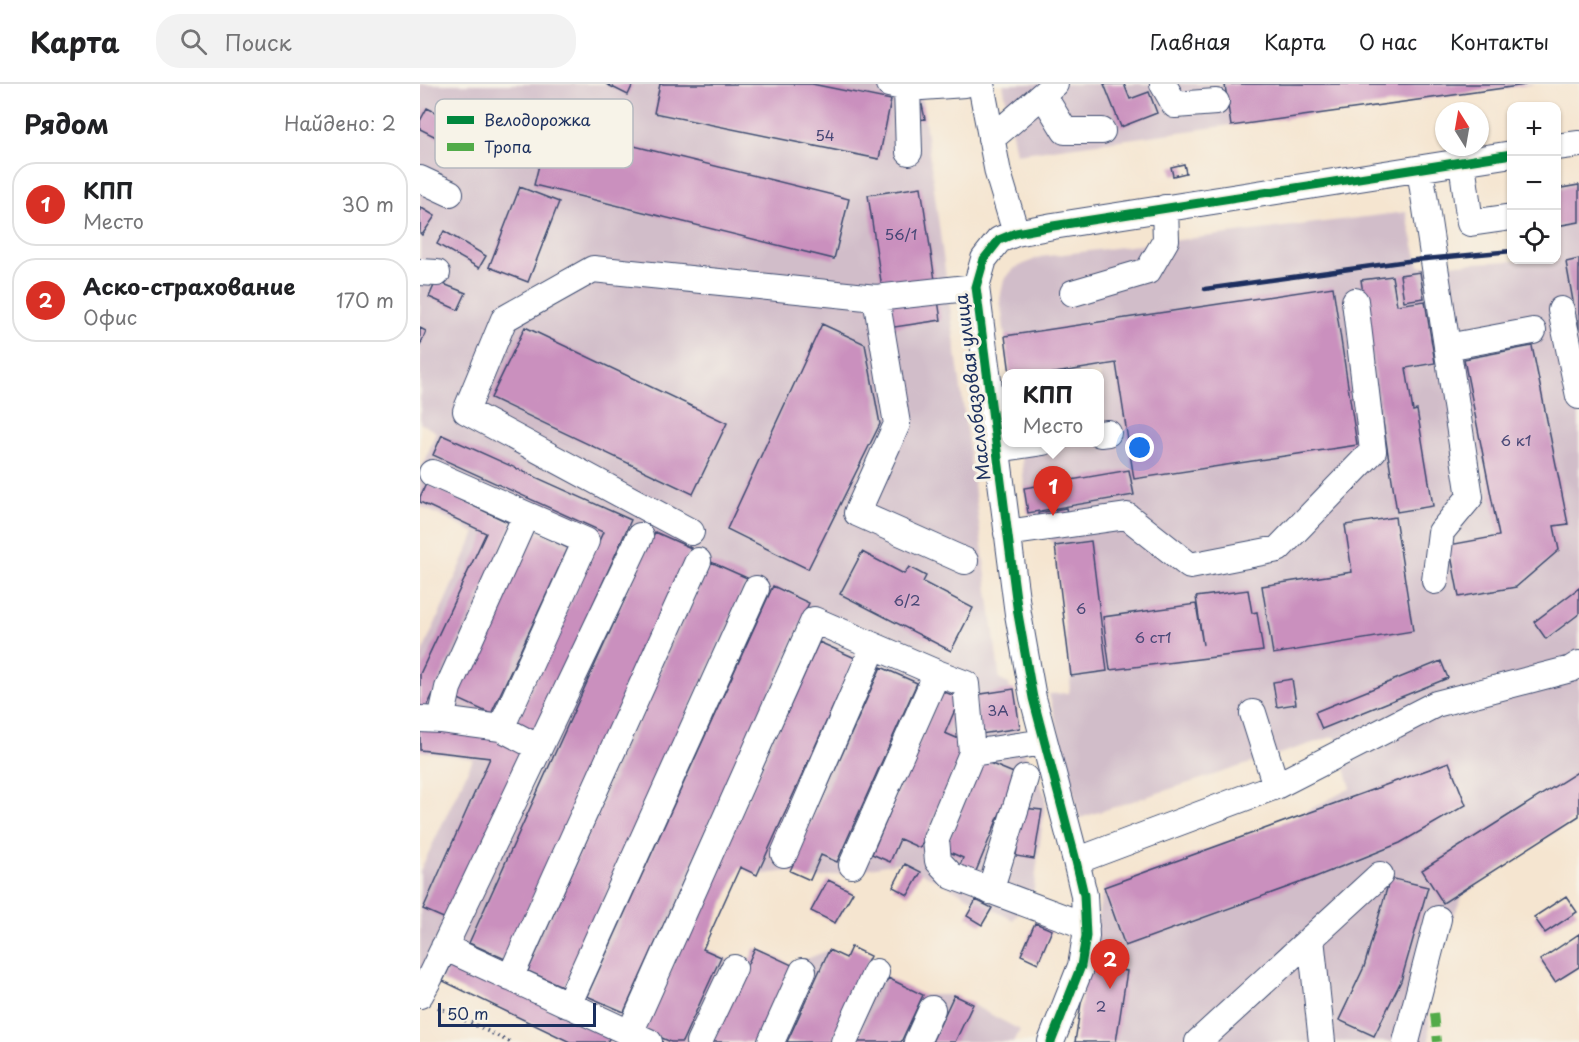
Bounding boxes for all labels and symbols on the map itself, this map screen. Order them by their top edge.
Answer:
legend [435,99,633,168]
north arrow [1435,102,1489,156]
text: Велодорожка [484,107,591,131]
house number: 54 [815,123,835,146]
text: Тропа [484,134,532,158]
house number: 56/1 [885,222,917,245]
street label: Маслобазовая улица [947,292,996,482]
house number: 6 к1 [1500,428,1532,451]
your location [1125,433,1154,462]
pin: 1 [1034,466,1072,516]
house number: 6/2 [893,588,921,611]
house number: 6 [1076,596,1086,619]
house number: 6 ст1 [1134,625,1172,648]
house number: 3А [987,698,1009,721]
pin: 2 [1090,940,1130,989]
house number: 2 [1096,994,1106,1017]
scale bar [438,1000,596,1028]

